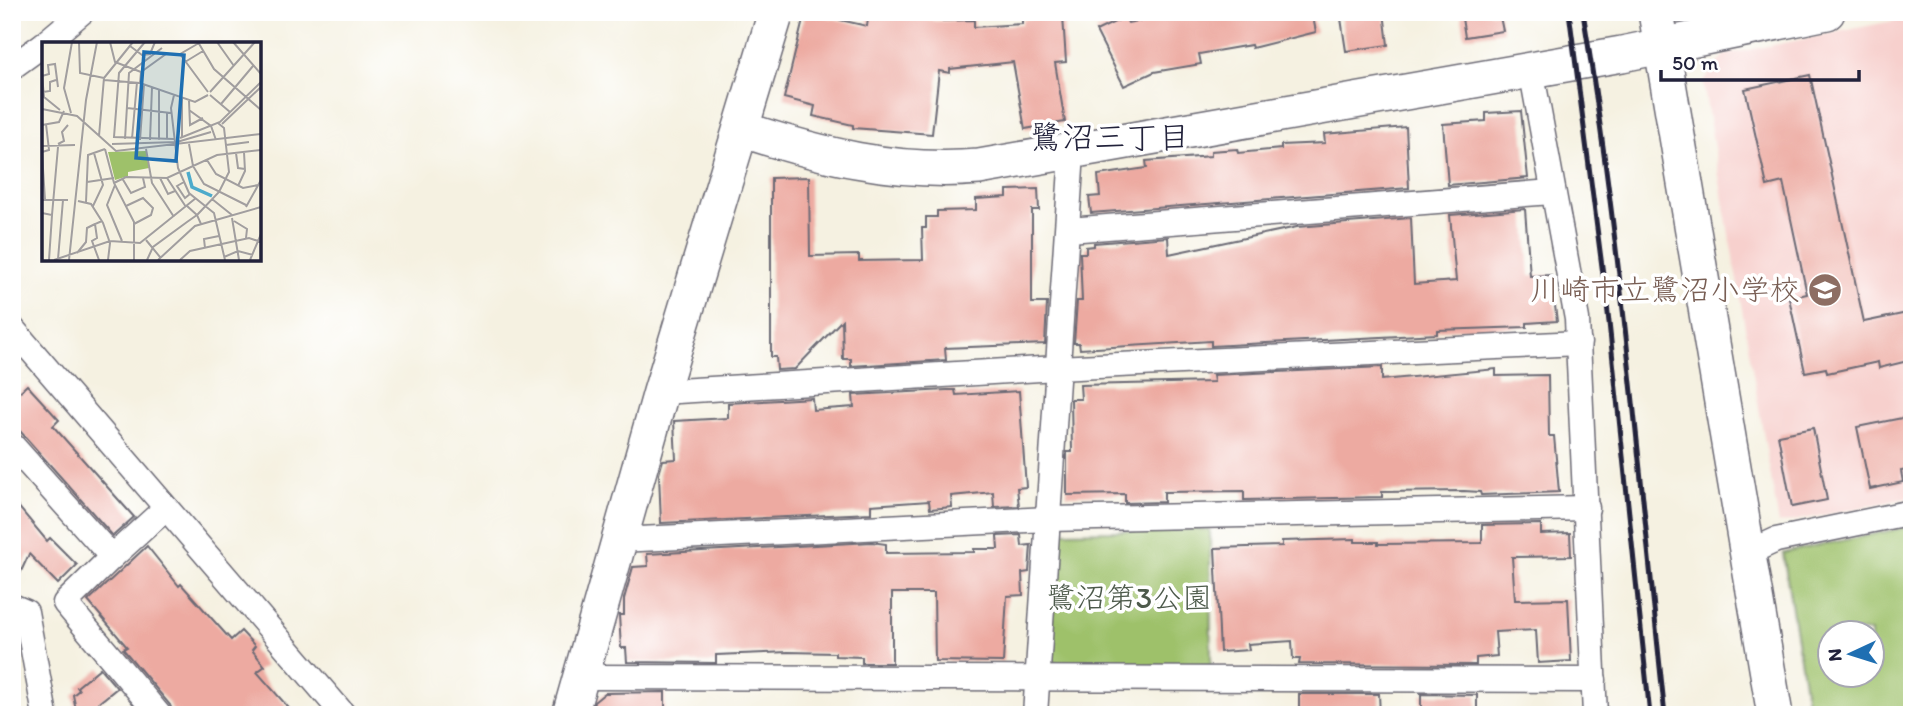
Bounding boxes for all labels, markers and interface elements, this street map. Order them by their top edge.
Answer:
scale bar [1661,38,1859,82]
inset map [42,42,261,261]
text: 50 m [1672,50,1719,75]
district label: 鷺沼三丁目 [1030,118,1190,156]
place label: 川崎市立鷺沼小学校 [1530,271,1800,308]
school or university icon: 川崎市立鷺沼小学校 [1806,271,1844,309]
park label: 鷺沼第3公園 [1046,579,1212,616]
north arrow [1815,618,1885,688]
text: N [1823,648,1846,662]

